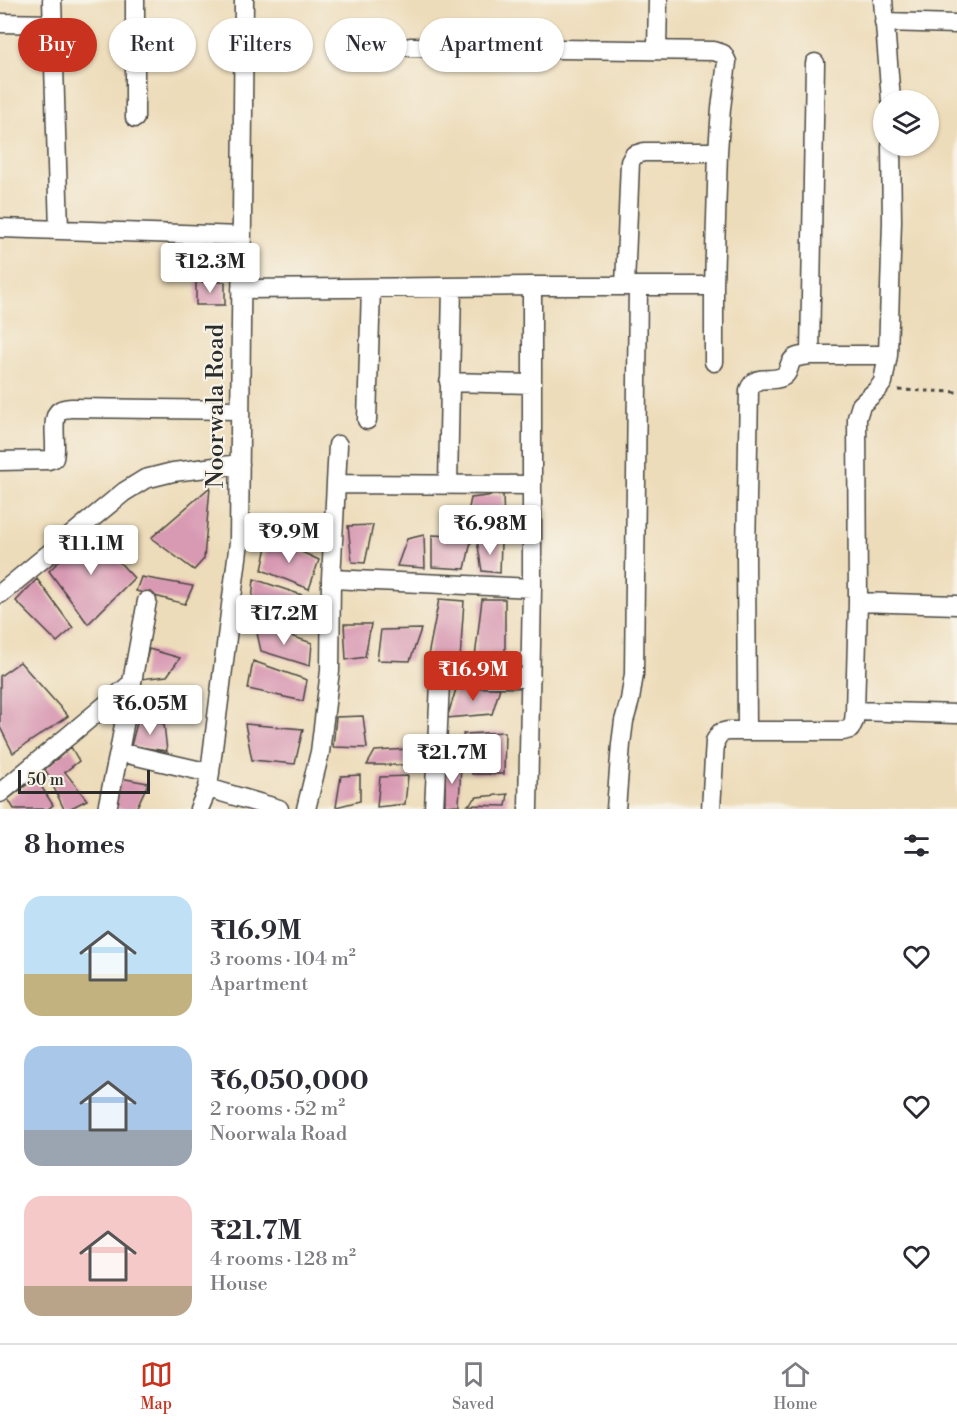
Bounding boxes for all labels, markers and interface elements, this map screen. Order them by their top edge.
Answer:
chip: Buy [18,18,97,72]
chip: Rent [109,18,196,72]
chip: Filters [208,18,313,72]
chip: New [325,18,407,72]
chip: Apartment [419,18,564,72]
map controls [873,90,939,156]
button: layers [873,90,939,156]
pin: ₹12.3M [161,243,259,294]
text: ₹12.3M [175,250,245,275]
street label: Noorwala Road [201,323,231,488]
pin: ₹6.98M [441,505,539,556]
text: ₹6.98M [453,512,527,537]
pin: ₹9.9M [247,513,331,564]
text: ₹9.9M [258,520,320,545]
pin: ₹11.1M [42,525,140,576]
text: ₹11.1M [58,532,124,557]
pin: ₹17.2M [235,595,333,646]
text: ₹17.2M [250,602,318,627]
pin: ₹16.9M [424,651,522,702]
text: ₹16.9M [438,658,508,683]
pin: ₹6.05M [101,685,199,736]
text: ₹6.05M [112,692,188,717]
pin: ₹21.7M [403,734,501,785]
text: ₹21.7M [417,741,487,766]
scale bar [18,767,150,794]
text: 50 m [27,770,64,790]
text: 8 homes [24,829,125,861]
icon: filters [900,829,933,862]
text: ₹16.9M [210,915,301,947]
icon: home [72,920,144,992]
icon: heart [900,940,933,973]
text: 3 rooms · 104 m² [210,947,356,972]
text: Apartment [210,972,308,997]
text: ₹6,050,000 [210,1065,369,1097]
icon: home [72,1070,144,1142]
icon: heart [900,1090,933,1123]
text: 2 rooms · 52 m² [210,1097,345,1122]
text: Noorwala Road [210,1122,347,1147]
text: ₹21.7M [210,1215,302,1247]
icon: home [72,1220,144,1292]
icon: heart [900,1240,933,1273]
text: 4 rooms · 128 m² [210,1247,356,1272]
text: House [210,1272,268,1297]
tab: Map [140,1358,173,1414]
tab: Saved [452,1358,494,1414]
tab: Home [773,1358,817,1414]

